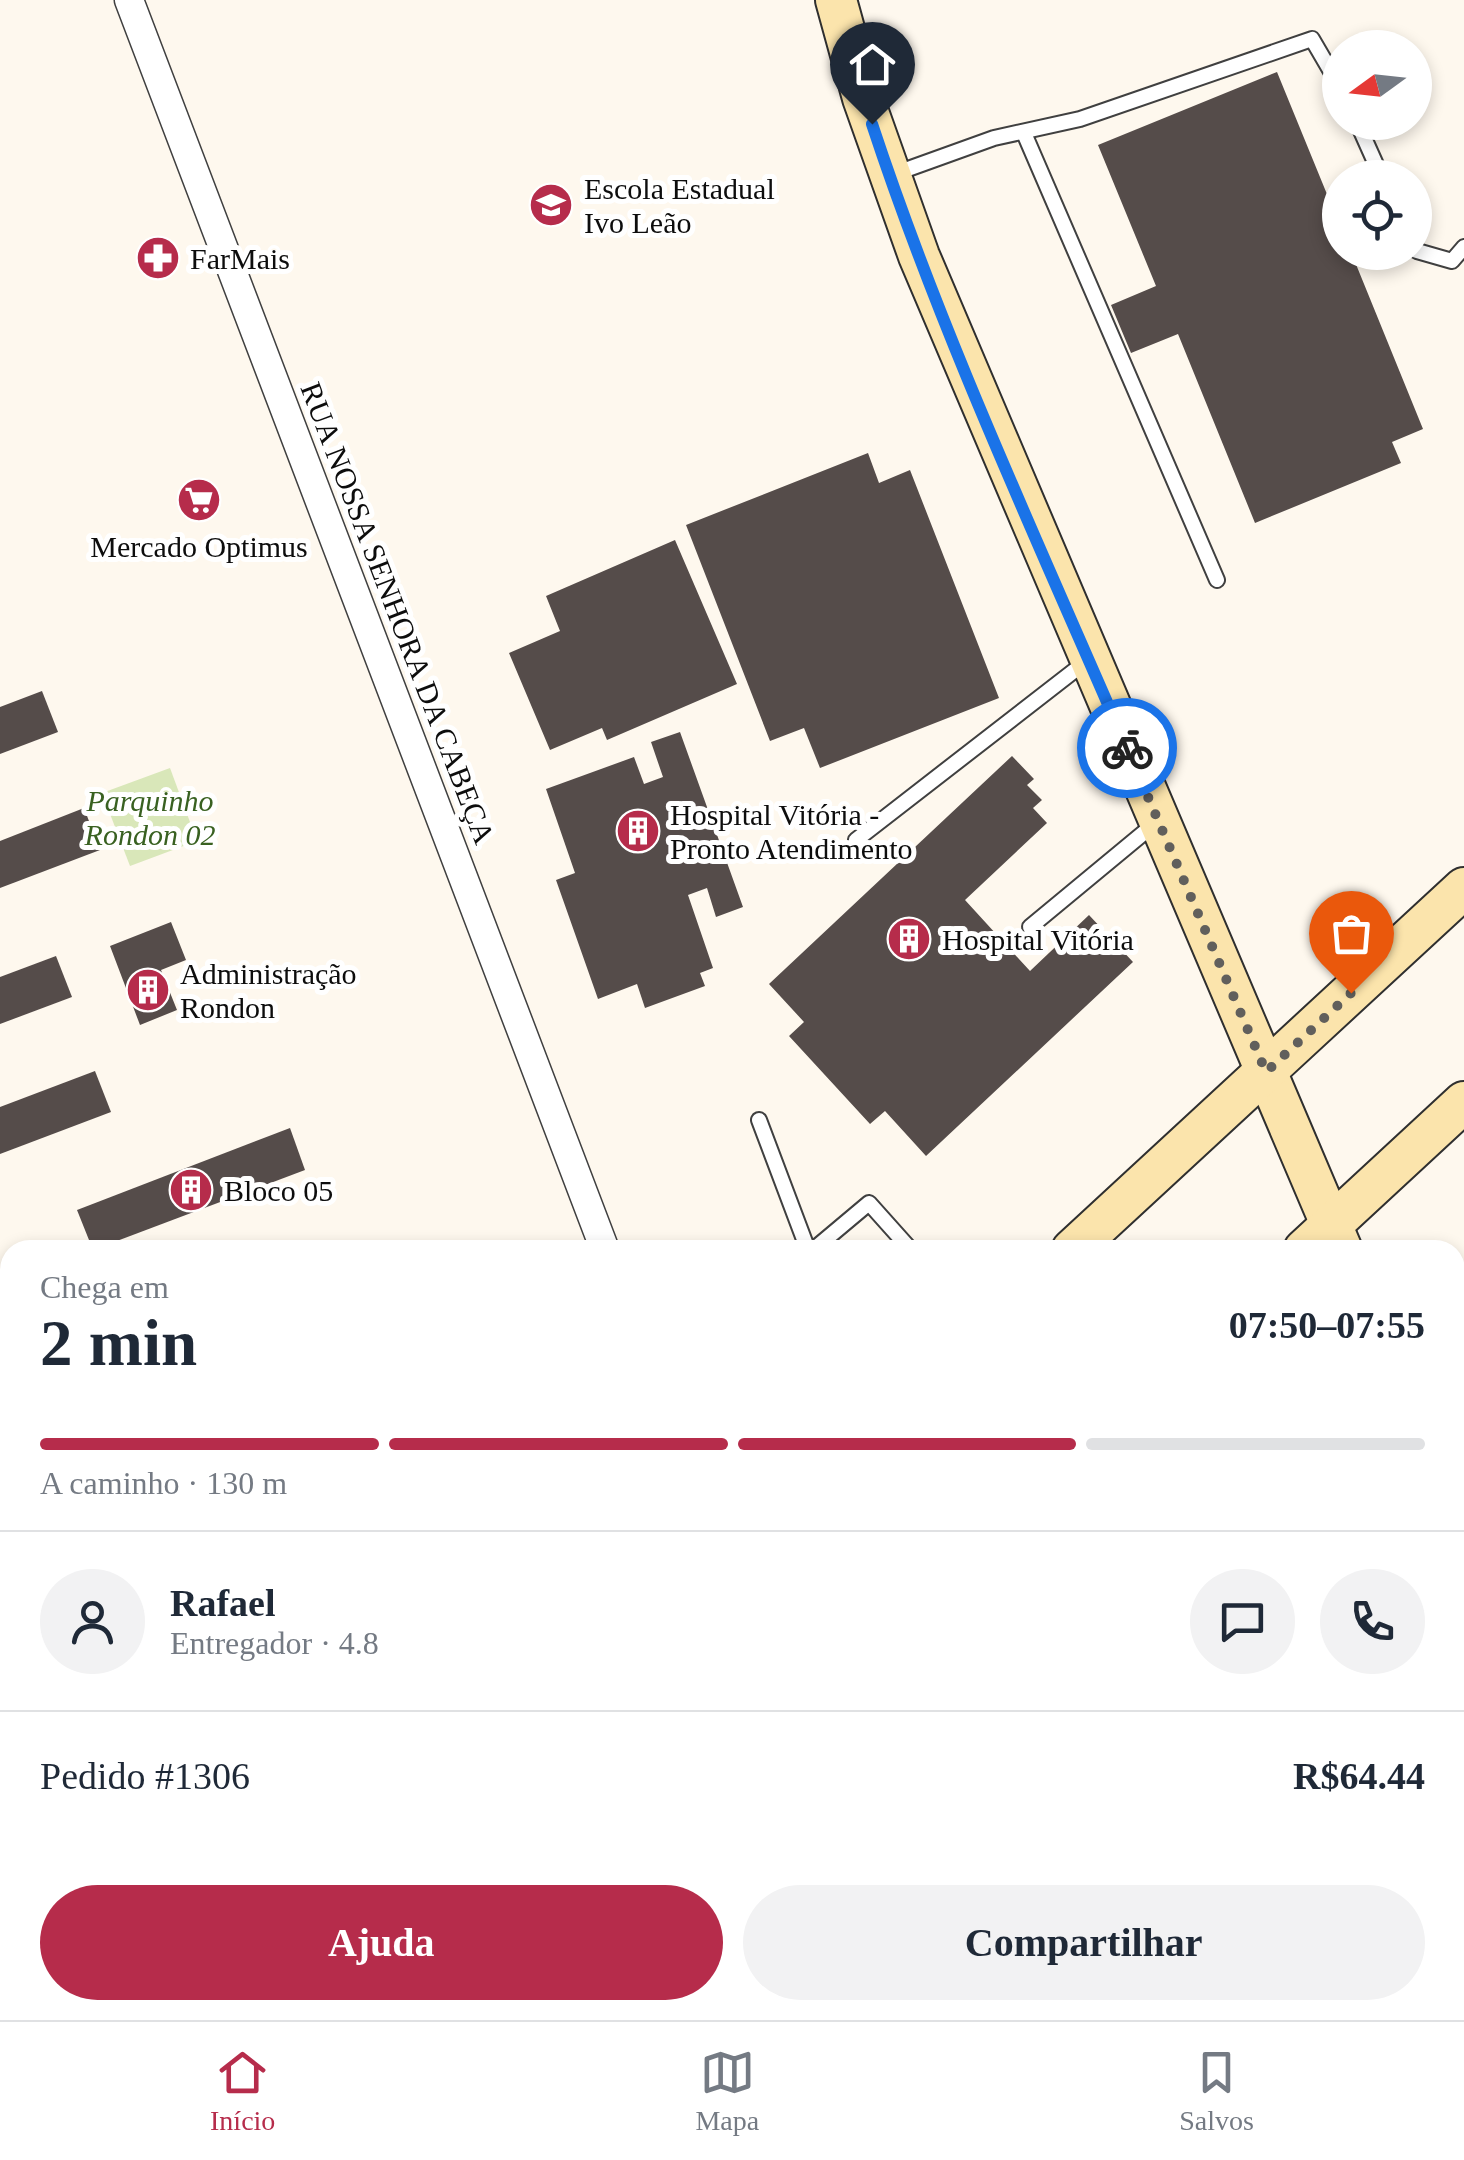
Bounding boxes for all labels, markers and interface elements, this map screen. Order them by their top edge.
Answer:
pin [830,22,915,125]
north arrow [1322,30,1432,140]
map controls [1322,30,1432,270]
icon: home [845,37,900,92]
button: locate [1322,160,1432,270]
place label: Escola Estadual Ivo Leão [584,172,775,239]
school or university icon: Escola Estadual Ivo Leão [528,182,574,228]
pharmacy icon: FarMais [135,235,181,281]
place label: FarMais [190,242,290,275]
street label: RUA NOSSA SENHORA DA CABEÇA [294,378,502,849]
supermarket icon: Mercado Optimus [176,477,222,523]
place label: Mercado Optimus [90,530,308,563]
courier [1077,698,1177,798]
icon: bike [1100,721,1155,776]
park label: Parquinho Rondon 02 [84,784,215,851]
place label: Hospital Vitória - Pronto Atendimento [670,798,913,865]
building icon: Hospital Vitória - Pronto Atendimento [615,808,661,854]
pin [1309,891,1394,994]
icon: bag [1324,906,1379,961]
building icon: Hospital Vitória [886,916,932,962]
place label: Hospital Vitória [942,923,1134,956]
place label: Administração Rondon [180,957,357,1024]
building icon: Administração Rondon [125,967,171,1013]
building icon: Bloco 05 [168,1167,214,1213]
place label: Bloco 05 [224,1174,333,1207]
text: Chega em [40,1269,169,1305]
text: 07:50–07:55 [1229,1304,1425,1346]
text: 2 min [40,1307,197,1379]
text: A caminho · 130 m [40,1465,287,1501]
button: person [40,1569,145,1674]
button: chat [1190,1569,1295,1674]
button: phone [1320,1569,1425,1674]
text: Rafael [170,1582,276,1624]
text: Entregador · 4.8 [170,1625,379,1661]
text: Pedido #1306 [40,1755,250,1797]
text: R$64.44 [1293,1755,1425,1797]
button: Ajuda [40,1885,723,2000]
button: Compartilhar [743,1885,1425,2000]
tab: Início [210,2045,275,2137]
tab: Mapa [695,2045,759,2137]
tab: Salvos [1179,2045,1254,2137]

